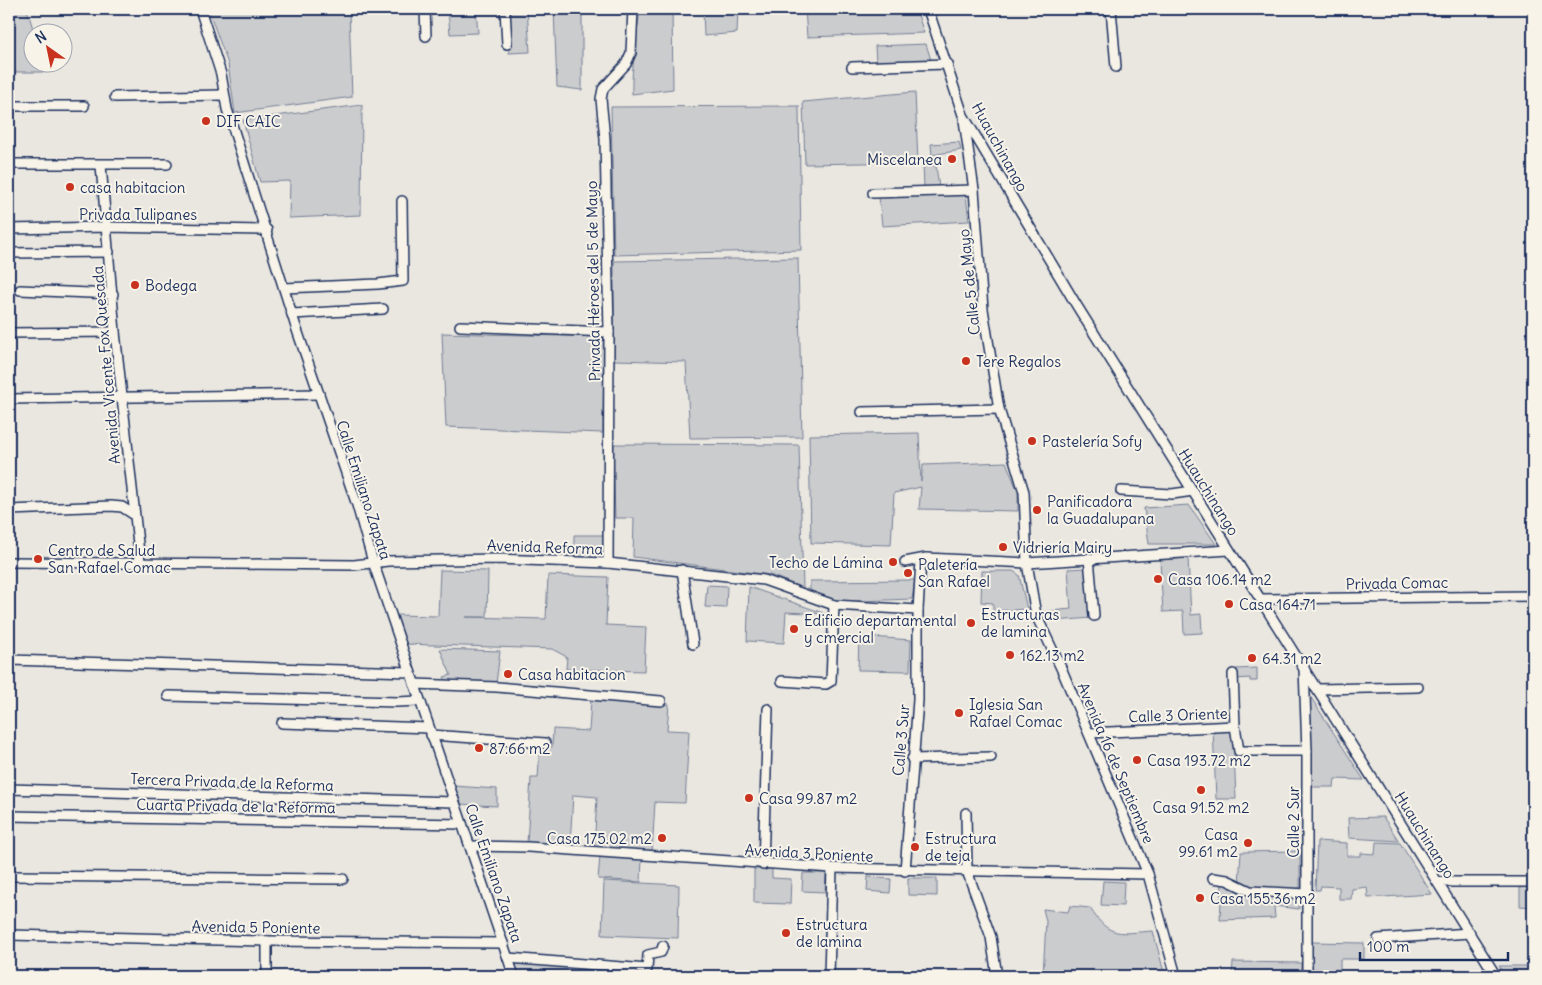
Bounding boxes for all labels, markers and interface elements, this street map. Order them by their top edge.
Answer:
north arrow [22,22,72,72]
text: N [32,27,50,47]
street label: Huauchinango [968,99,1032,195]
place label: DIF CAIC [216,112,281,131]
marker: DIF CAIC [200,115,212,127]
place label: Miscelanea [867,150,942,169]
marker: Miscelanea [946,153,958,165]
place label: casa habitacion [80,178,186,197]
marker: casa habitacion [64,181,76,193]
street label: Privada Héroes del 5 de Mayo [582,181,604,381]
street label: Privada Tulipanes [79,205,197,224]
street label: Calle 5 de Mayo [954,228,984,336]
street label: Avenida Vicente Fox Quesada [88,265,124,465]
place label: Bodega [145,276,197,295]
marker: Bodega [129,279,141,291]
place label: Tere Regalos [976,352,1061,371]
marker: Tere Regalos [960,355,972,367]
street label: Calle Emiliano Zapata [332,418,396,563]
place label: Pastelería Sofy [1042,432,1142,451]
marker: Pastelería Sofy [1026,435,1038,447]
street label: Huauchinango [1175,445,1243,539]
place label: Panificadora la Guadalupana [1047,492,1155,528]
marker: Panificadora la Guadalupana [1031,504,1043,516]
street label: Avenida Reforma [487,535,604,559]
place label: Vidriería Mairy [1013,538,1112,557]
place label: Centro de Salud San Rafael Comac [48,541,171,577]
marker: Vidriería Mairy [997,541,1009,553]
marker: Centro de Salud San Rafael Comac [32,553,44,565]
place label: Techo de Lámina [769,553,883,572]
place label: Paletería San Rafael [918,555,990,591]
marker: Techo de Lámina [887,556,899,568]
marker: Paletería San Rafael [902,567,914,579]
place label: Casa 106.14 m2 [1168,570,1272,589]
marker: Casa 106.14 m2 [1152,573,1164,585]
street label: Privada Comac [1346,573,1449,593]
place label: Casa 164.71 [1239,595,1316,614]
marker: Casa 164.71 [1223,598,1235,610]
place label: Estructuras de lamina [981,605,1059,641]
place label: Edificio departamental y cmercial [804,611,957,647]
marker: Estructuras de lamina [965,617,977,629]
marker: Edificio departamental y cmercial [788,623,800,635]
place label: 162.13 m2 [1020,646,1085,665]
marker: 162.13 m2 [1004,649,1016,661]
place label: 64.31 m2 [1262,649,1322,668]
marker: 64.31 m2 [1246,652,1258,664]
place label: Casa habitacion [518,665,626,684]
marker: Casa habitacion [502,668,514,680]
street label: Avenida 16 de Septiembre [1073,680,1159,846]
place label: Iglesia San Rafael Comac [969,695,1063,731]
street label: Calle 3 Sur [888,703,914,777]
street label: Calle 3 Oriente [1128,704,1228,726]
marker: Iglesia San Rafael Comac [953,707,965,719]
place label: 87.66 m2 [489,739,550,758]
marker: 87.66 m2 [473,742,485,754]
place label: Casa 193.72 m2 [1147,751,1251,770]
marker: Casa 193.72 m2 [1131,754,1143,766]
street label: Tercera Privada de la Reforma [130,769,335,795]
marker: Casa 91.52 m2 [1195,784,1207,796]
street label: Calle 2 Sur [1284,786,1303,858]
street label: Huauchinango [1391,788,1459,882]
place label: Casa 99.87 m2 [759,789,857,808]
marker: Casa 99.87 m2 [743,792,755,804]
street label: Cuarta Privada de la Reforma [136,795,336,817]
place label: Casa 91.52 m2 [1153,798,1249,817]
street label: Calle Emiliano Zapata [461,801,527,945]
place label: Casa 99.61 m2 [1178,825,1238,861]
place label: Casa 175.02 m2 [547,829,652,848]
place label: Estructura de teja [925,829,997,865]
marker: Casa 175.02 m2 [656,832,668,844]
marker: Casa 99.61 m2 [1242,837,1254,849]
street label: Avenida 3 Poniente [744,840,874,866]
marker: Estructura de teja [909,841,921,853]
place label: Casa 155.36 m2 [1210,889,1316,908]
marker: Casa 155.36 m2 [1194,892,1206,904]
place label: Estructura de lamina [796,915,868,951]
street label: Avenida 5 Poniente [191,916,321,938]
marker: Estructura de lamina [780,927,792,939]
scale bar [1360,930,1507,962]
text: 100 m [1367,937,1409,956]

